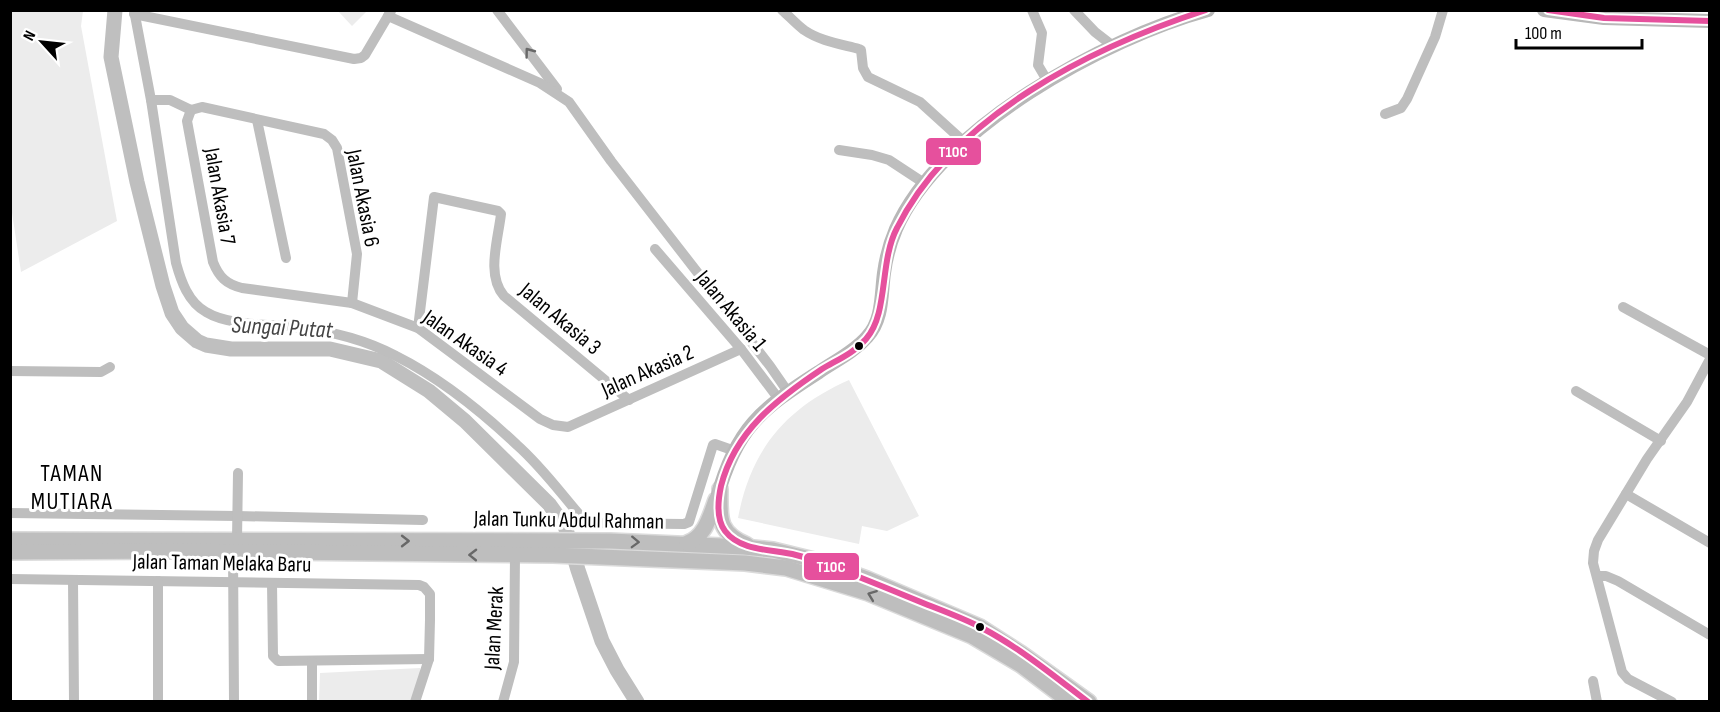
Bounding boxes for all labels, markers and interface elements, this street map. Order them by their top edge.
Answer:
north arrow [12,12,72,72]
scale bar [1516,12,1642,50]
text: 100 m [1525,23,1562,44]
text: N [20,28,40,44]
one-way arrow [525,48,536,59]
line badge: T10C [925,137,982,166]
text: T10C [938,143,968,162]
street label: Jalan Akasia 7 [198,145,241,247]
street label: Jalan Akasia 6 [340,146,385,249]
street label: Jalan Akasia 1 [689,264,772,357]
street label: Jalan Akasia 3 [513,277,606,361]
street label: Jalan Akasia 4 [416,303,513,382]
water label: Sungai Putat [231,310,334,345]
street label: Jalan Akasia 2 [596,339,698,404]
unlabelled marker [853,340,865,352]
district label: TAMAN MUTIARA [31,459,113,516]
street label: Jalan Tunku Abdul Rahman [473,505,664,536]
one-way arrow [400,535,409,547]
one-way arrow [630,535,639,548]
street label: Jalan Taman Melaka Baru [131,548,312,579]
one-way arrow [469,548,478,561]
line badge: T10C [803,552,860,581]
text: T10C [816,558,846,577]
street label: Jalan Merak [479,585,510,671]
one-way arrow [867,590,878,602]
unlabelled marker [974,621,986,633]

